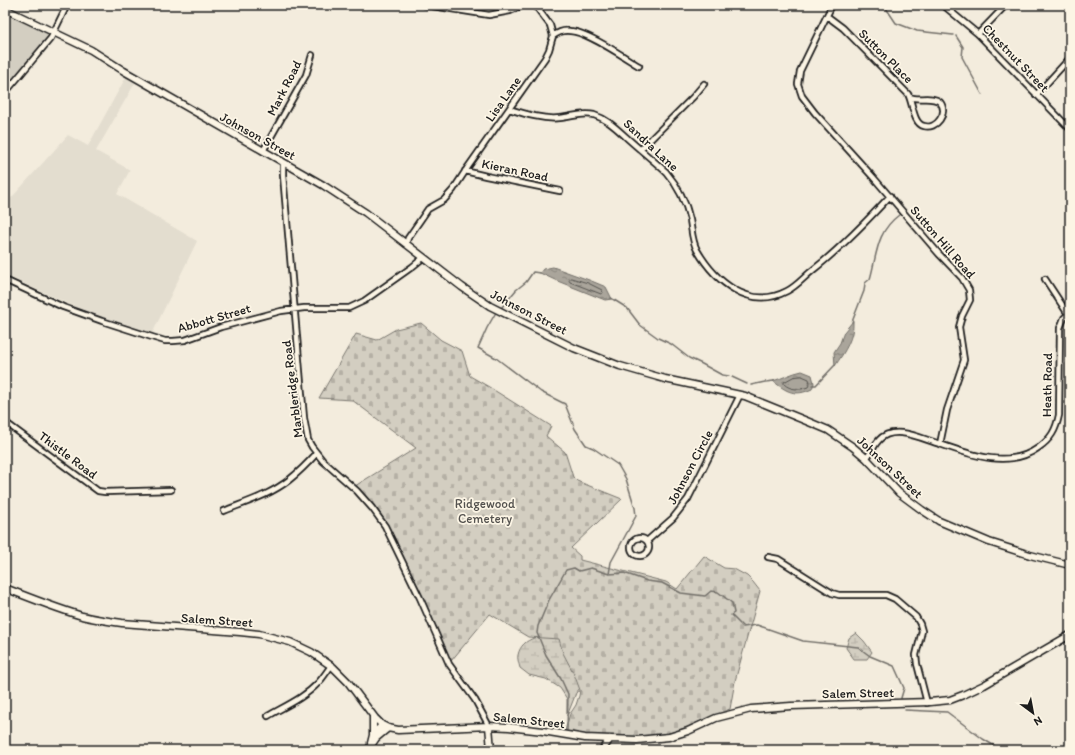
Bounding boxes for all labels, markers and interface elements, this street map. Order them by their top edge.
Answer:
street label: Chestnut Street [980,21,1052,95]
street label: Sutton Place [856,26,916,86]
street label: Mark Road [264,58,304,118]
street label: Lisa Lane [482,74,524,124]
street label: Johnson Street [218,109,299,163]
street label: Sandra Lane [620,116,682,174]
street label: Kieran Road [480,156,550,184]
street label: Sutton Hill Road [907,203,979,281]
street label: Johnson Street [488,286,570,338]
street label: Abbott Street [176,300,252,336]
street label: Marbleridge Road [279,339,305,439]
street label: Heath Road [1039,353,1055,417]
street label: Johnson Circle [664,427,716,507]
street label: Thistle Road [36,428,100,482]
street label: Johnson Street [854,433,926,501]
park label: Ridgewood Cemetery [455,496,515,526]
street label: Salem Street [181,610,254,630]
street label: Salem Street [822,685,894,701]
north arrow [1013,693,1053,733]
street label: Salem Street [492,709,566,731]
text: N [1031,714,1045,729]

